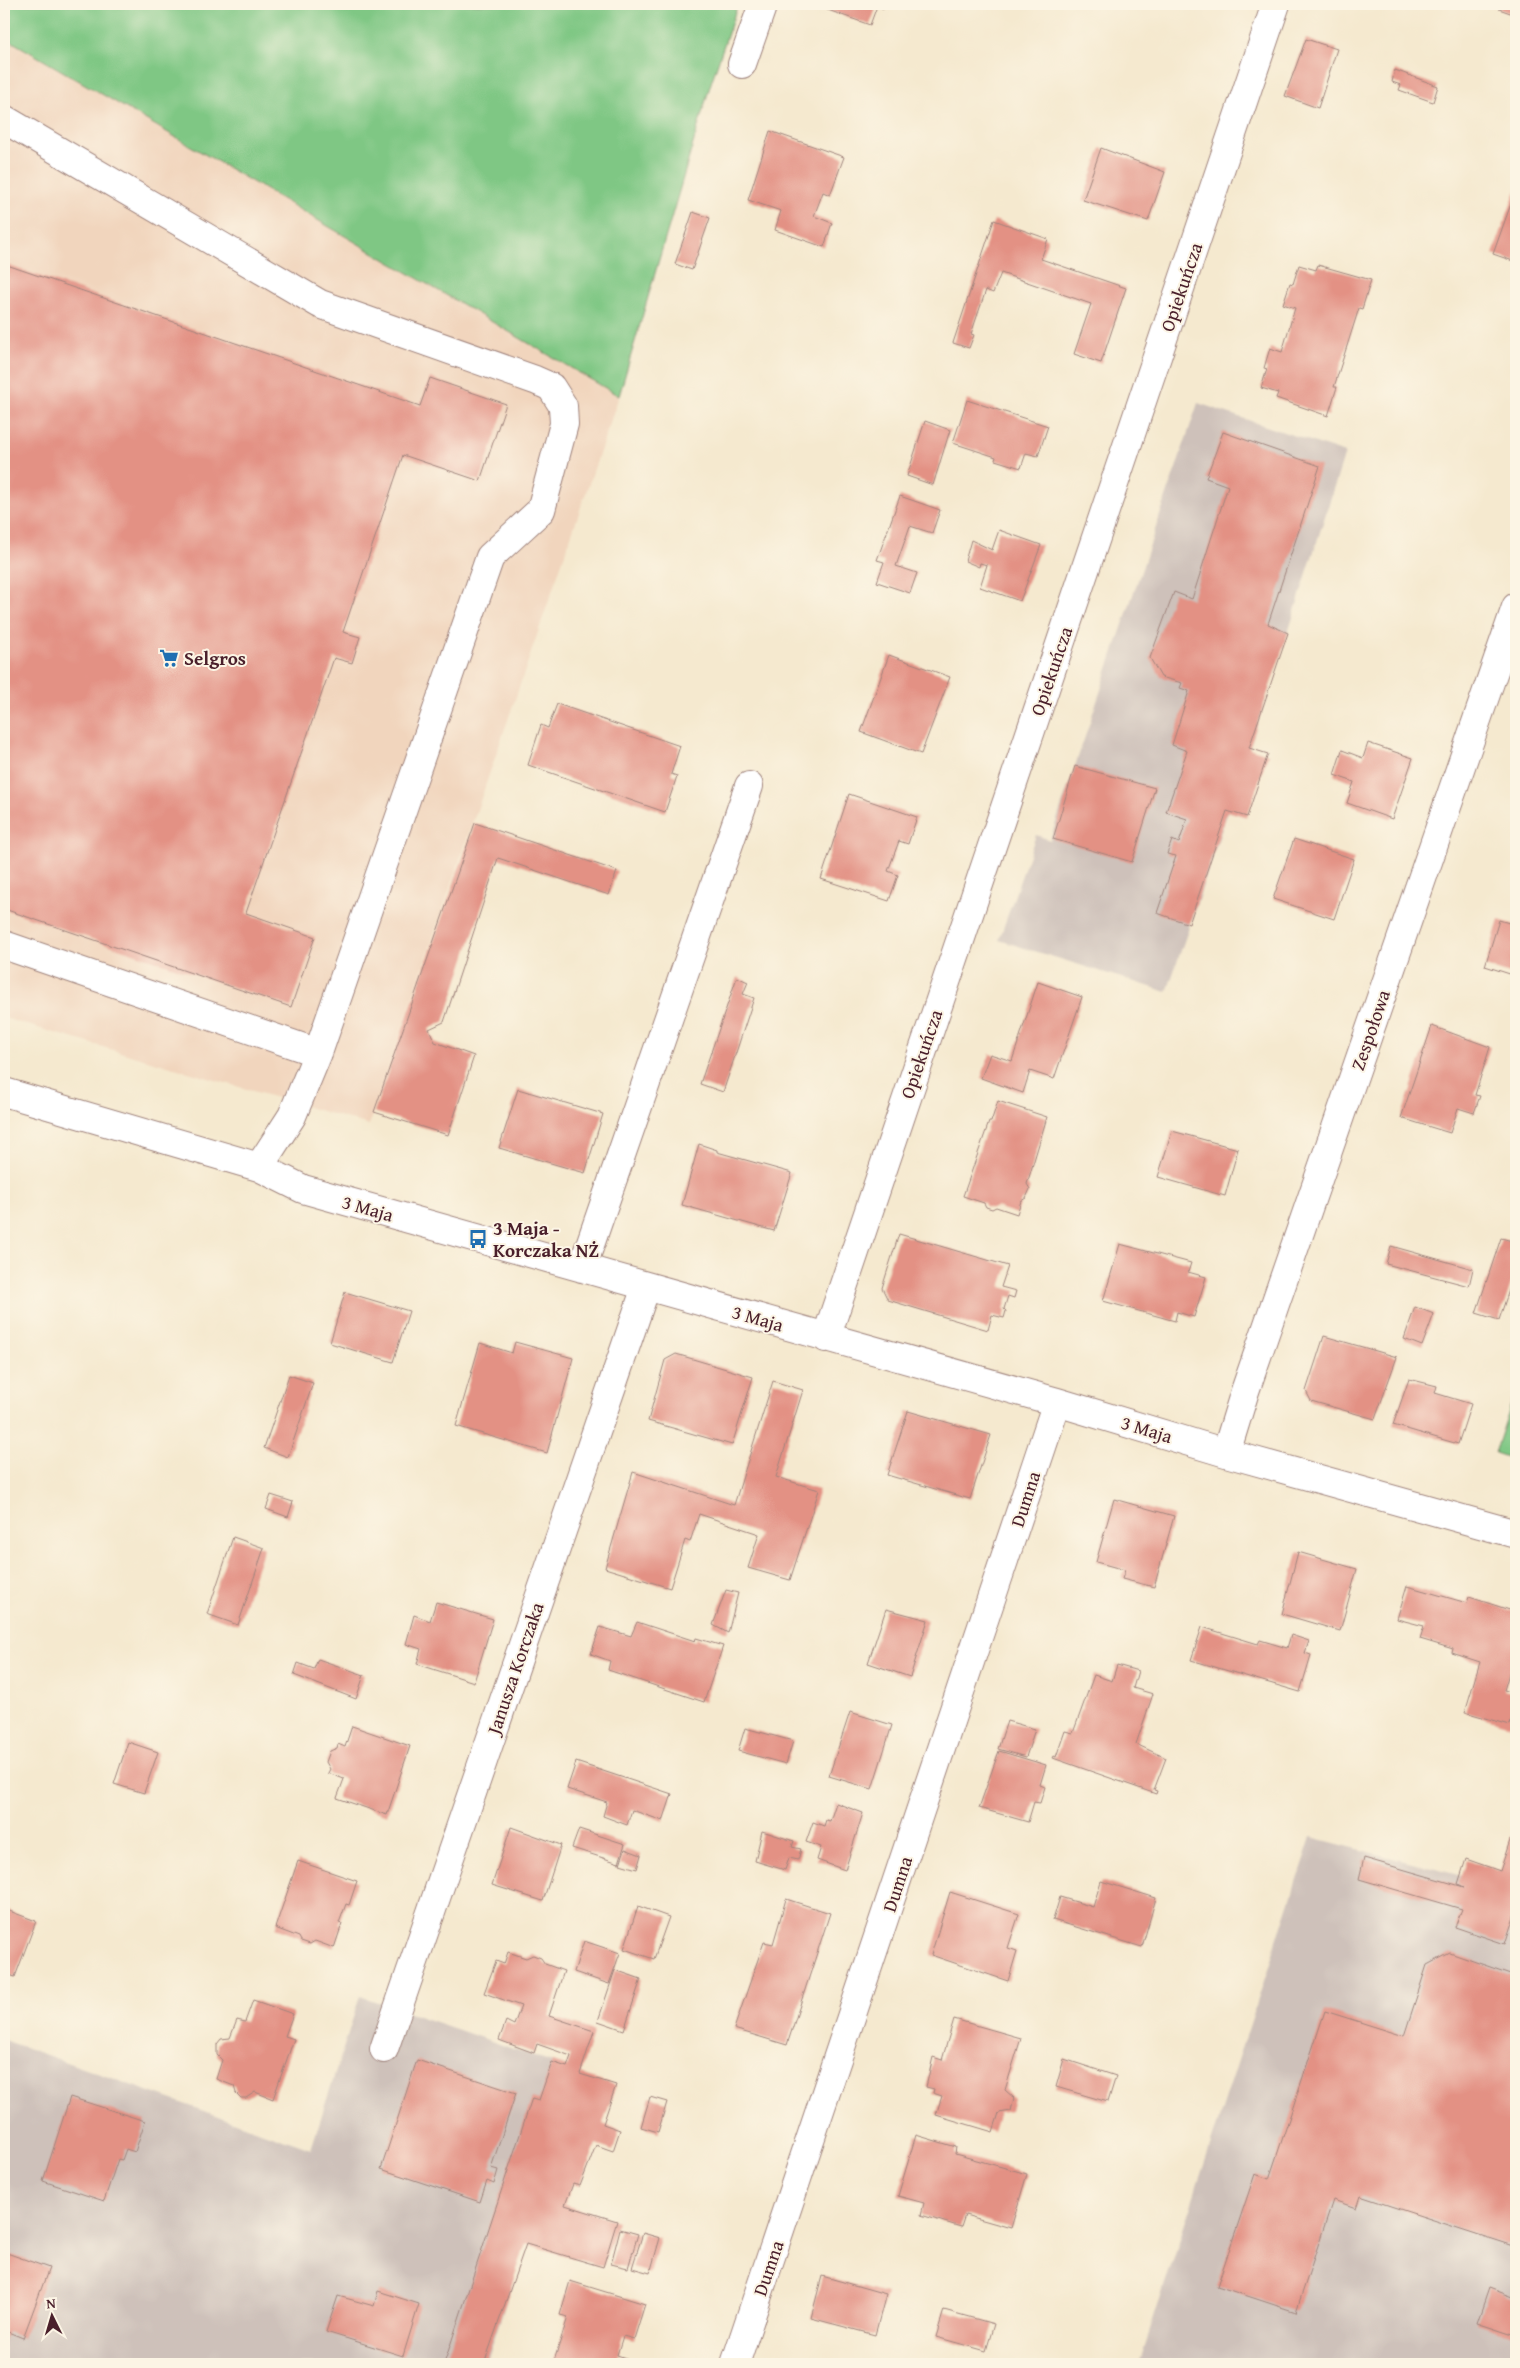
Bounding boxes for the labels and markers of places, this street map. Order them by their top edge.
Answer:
place label: Selgros [184,644,246,672]
supermarket icon: Selgros [158,647,180,669]
place label: 3 Maja - Korczaka NŻ [493,1214,599,1264]
bus stop icon: 3 Maja - Korczaka NŻ [467,1228,489,1250]

